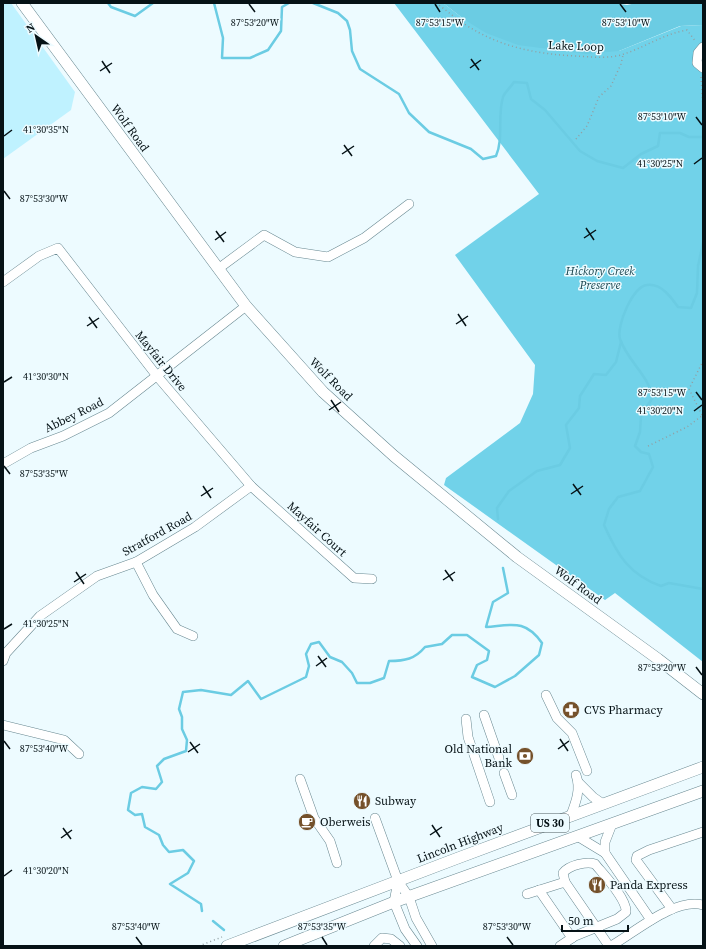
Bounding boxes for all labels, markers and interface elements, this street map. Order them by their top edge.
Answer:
north arrow [16,16,56,56]
text: 87°53'20"W [231,16,280,29]
text: 87°53'15"W [416,16,465,29]
text: 87°53'10"W [602,16,651,29]
text: N [23,20,38,37]
street label: Lake Loop [548,37,604,55]
street label: Wolf Road [107,101,153,155]
text: 87°53'10"W [638,110,687,123]
text: 41°30'35"N [23,123,69,136]
text: 41°30'25"N [637,157,683,170]
text: 87°53'30"W [20,192,69,205]
park label: Hickory Creek Preserve [564,263,635,293]
street label: Mayfair Drive [132,327,190,395]
street label: Wolf Road [306,354,356,404]
text: 41°30'30"N [23,370,69,383]
text: 87°53'15"W [638,386,687,399]
street label: Abbey Road [42,394,106,436]
text: 41°30'20"N [637,404,683,417]
text: 87°53'35"W [20,467,69,480]
street label: Mayfair Court [284,498,350,560]
street label: Stratford Road [119,508,195,560]
street label: Wolf Road [551,562,605,608]
text: 41°30'25"N [23,617,69,630]
text: 87°53'20"W [638,661,687,674]
pharmacy icon: CVS Pharmacy [561,700,581,720]
place label: CVS Pharmacy [584,702,663,718]
place label: Old National Bank [445,741,512,771]
text: 87°53'40"W [20,742,69,755]
bank icon: Old National Bank [515,746,535,766]
restaurant icon: Subway [352,791,372,811]
place label: Subway [375,793,417,809]
cafe icon: Oberweis [297,812,317,832]
place label: Oberweis [320,814,371,830]
road number: US 30 [531,814,569,832]
street label: Lincoln Highway [415,819,506,867]
text: 41°30'20"N [23,864,69,877]
restaurant icon: Panda Express [587,875,607,895]
place label: Panda Express [610,877,688,893]
scale bar [562,907,628,933]
text: 50 m [568,913,594,929]
text: 87°53'40"W [112,920,161,933]
text: 87°53'35"W [298,920,347,933]
text: 87°53'30"W [483,920,532,933]

